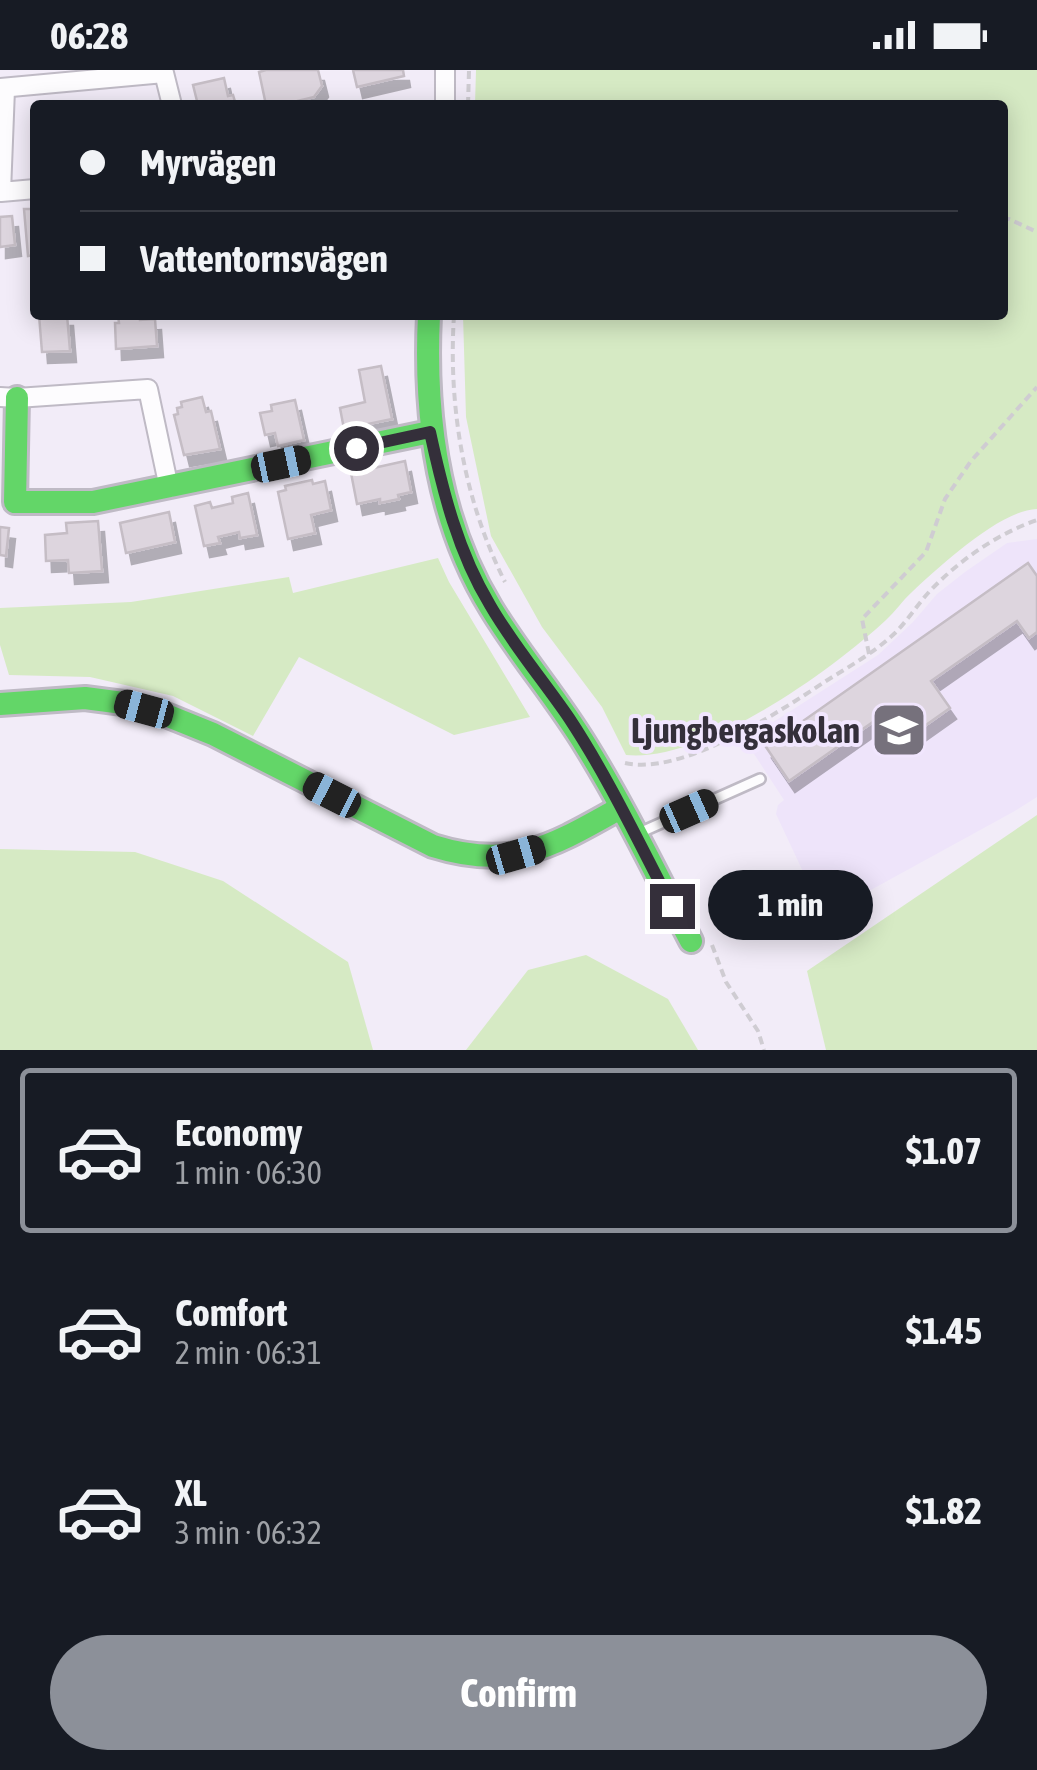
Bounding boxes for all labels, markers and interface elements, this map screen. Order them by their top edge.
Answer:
text: 06:28 [50,14,128,57]
text: Myrvägen [140,141,277,184]
text: Vattentornsvägen [140,237,388,280]
route start [334,426,379,471]
car [249,443,313,485]
car [111,687,177,731]
school or university icon: Ljungbergaskolan [869,700,929,760]
place label: Ljungbergaskolan [631,710,860,750]
car [298,768,366,822]
car [655,785,723,837]
car [483,832,549,878]
callout: 1 min [707,871,872,941]
route end [650,884,695,929]
text: 1 min [758,886,823,923]
icon: car [55,1106,145,1196]
text: Economy [175,1111,302,1154]
text: $1.07 [906,1129,982,1172]
text: 1 min · 06:30 [175,1154,322,1191]
icon: car [55,1286,145,1376]
text: Comfort [175,1291,287,1334]
text: $1.45 [906,1309,982,1352]
text: 2 min · 06:31 [175,1334,322,1371]
icon: car [55,1466,145,1556]
text: XL [175,1471,207,1514]
text: $1.82 [906,1489,982,1532]
text: 3 min · 06:32 [175,1514,322,1551]
button: Confirm [50,1635,987,1750]

